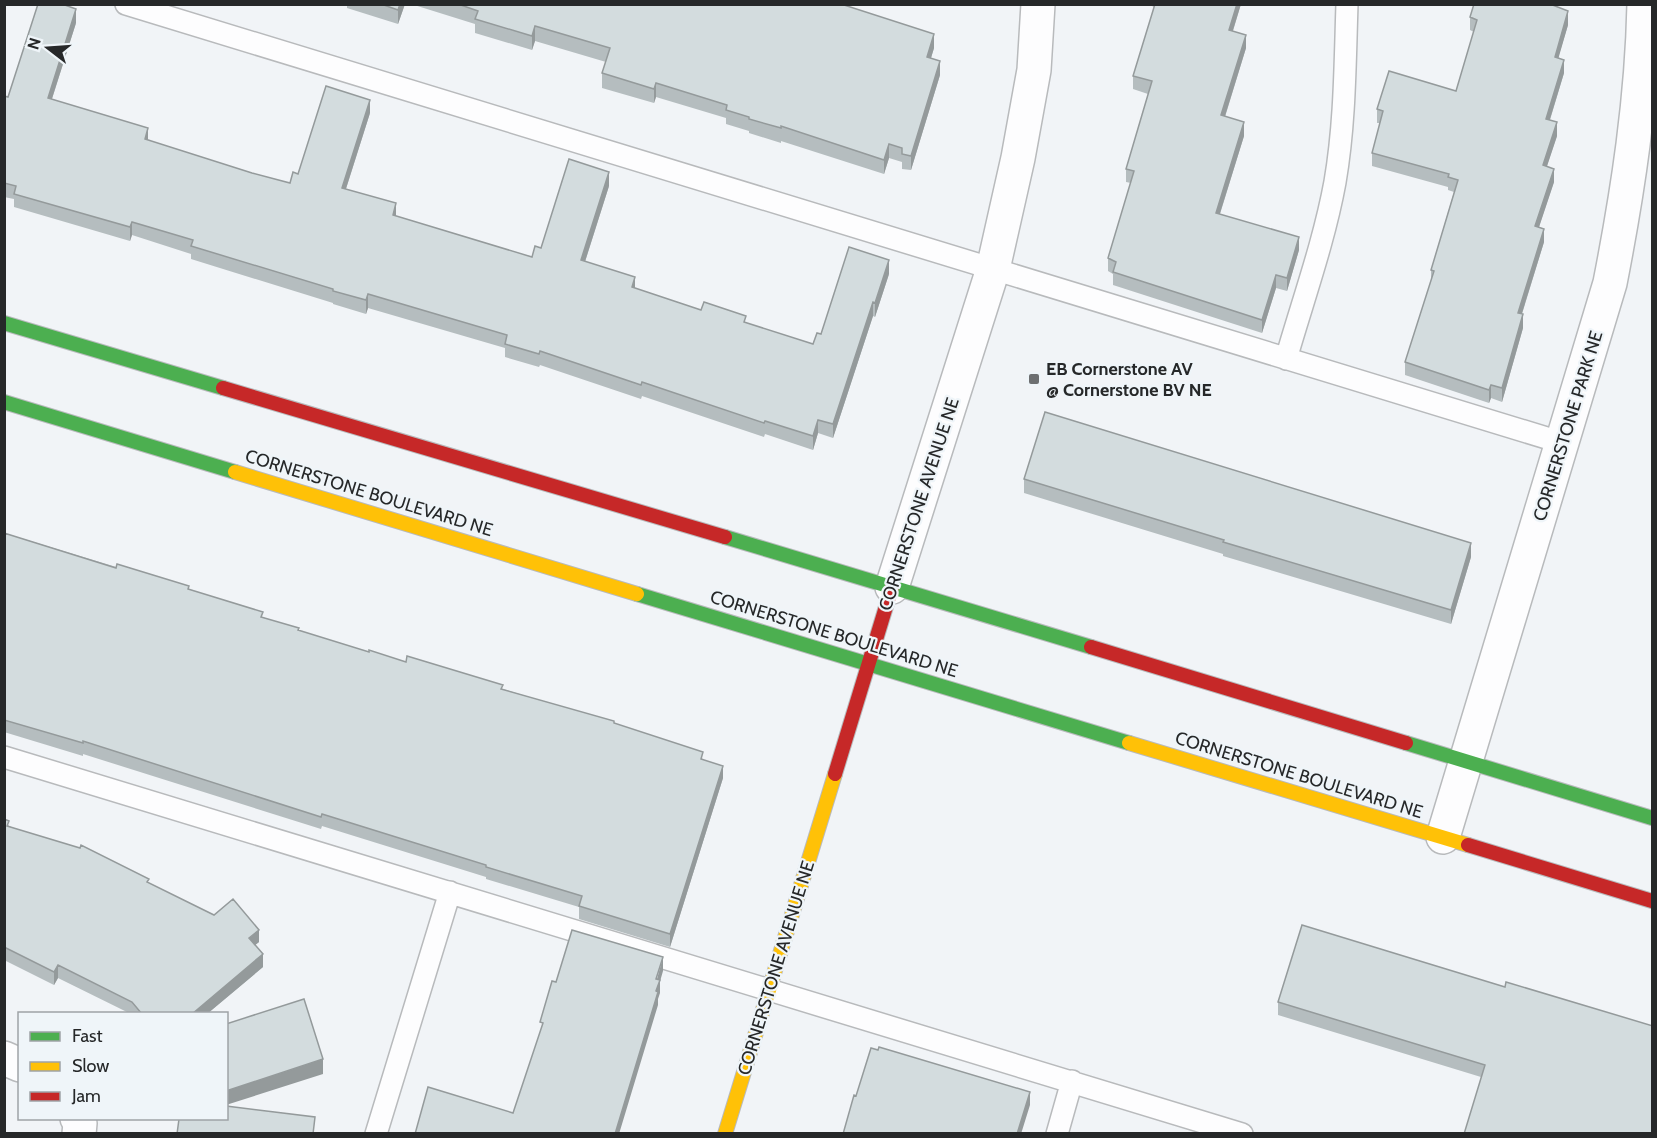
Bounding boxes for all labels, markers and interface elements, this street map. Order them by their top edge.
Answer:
north arrow [18,18,78,78]
text: N [23,36,45,52]
street label: CORNERSTONE PARK NE [1529,328,1607,524]
place label: EB Cornerstone AV @ Cornerstone BV NE [1046,358,1212,401]
marker: EB Cornerstone AV @ Cornerstone BV NE [1027,372,1041,386]
street label: CORNERSTONE AVENUE NE [874,395,964,613]
street label: CORNERSTONE BOULEVARD NE [243,445,495,541]
street label: CORNERSTONE BOULEVARD NE [708,586,960,682]
street label: CORNERSTONE BOULEVARD NE [1173,727,1425,823]
street label: CORNERSTONE AVENUE NE [733,858,819,1078]
legend [18,1012,228,1120]
text: Fast [72,1025,103,1047]
text: Slow [72,1055,109,1077]
text: Jam [71,1085,101,1107]

